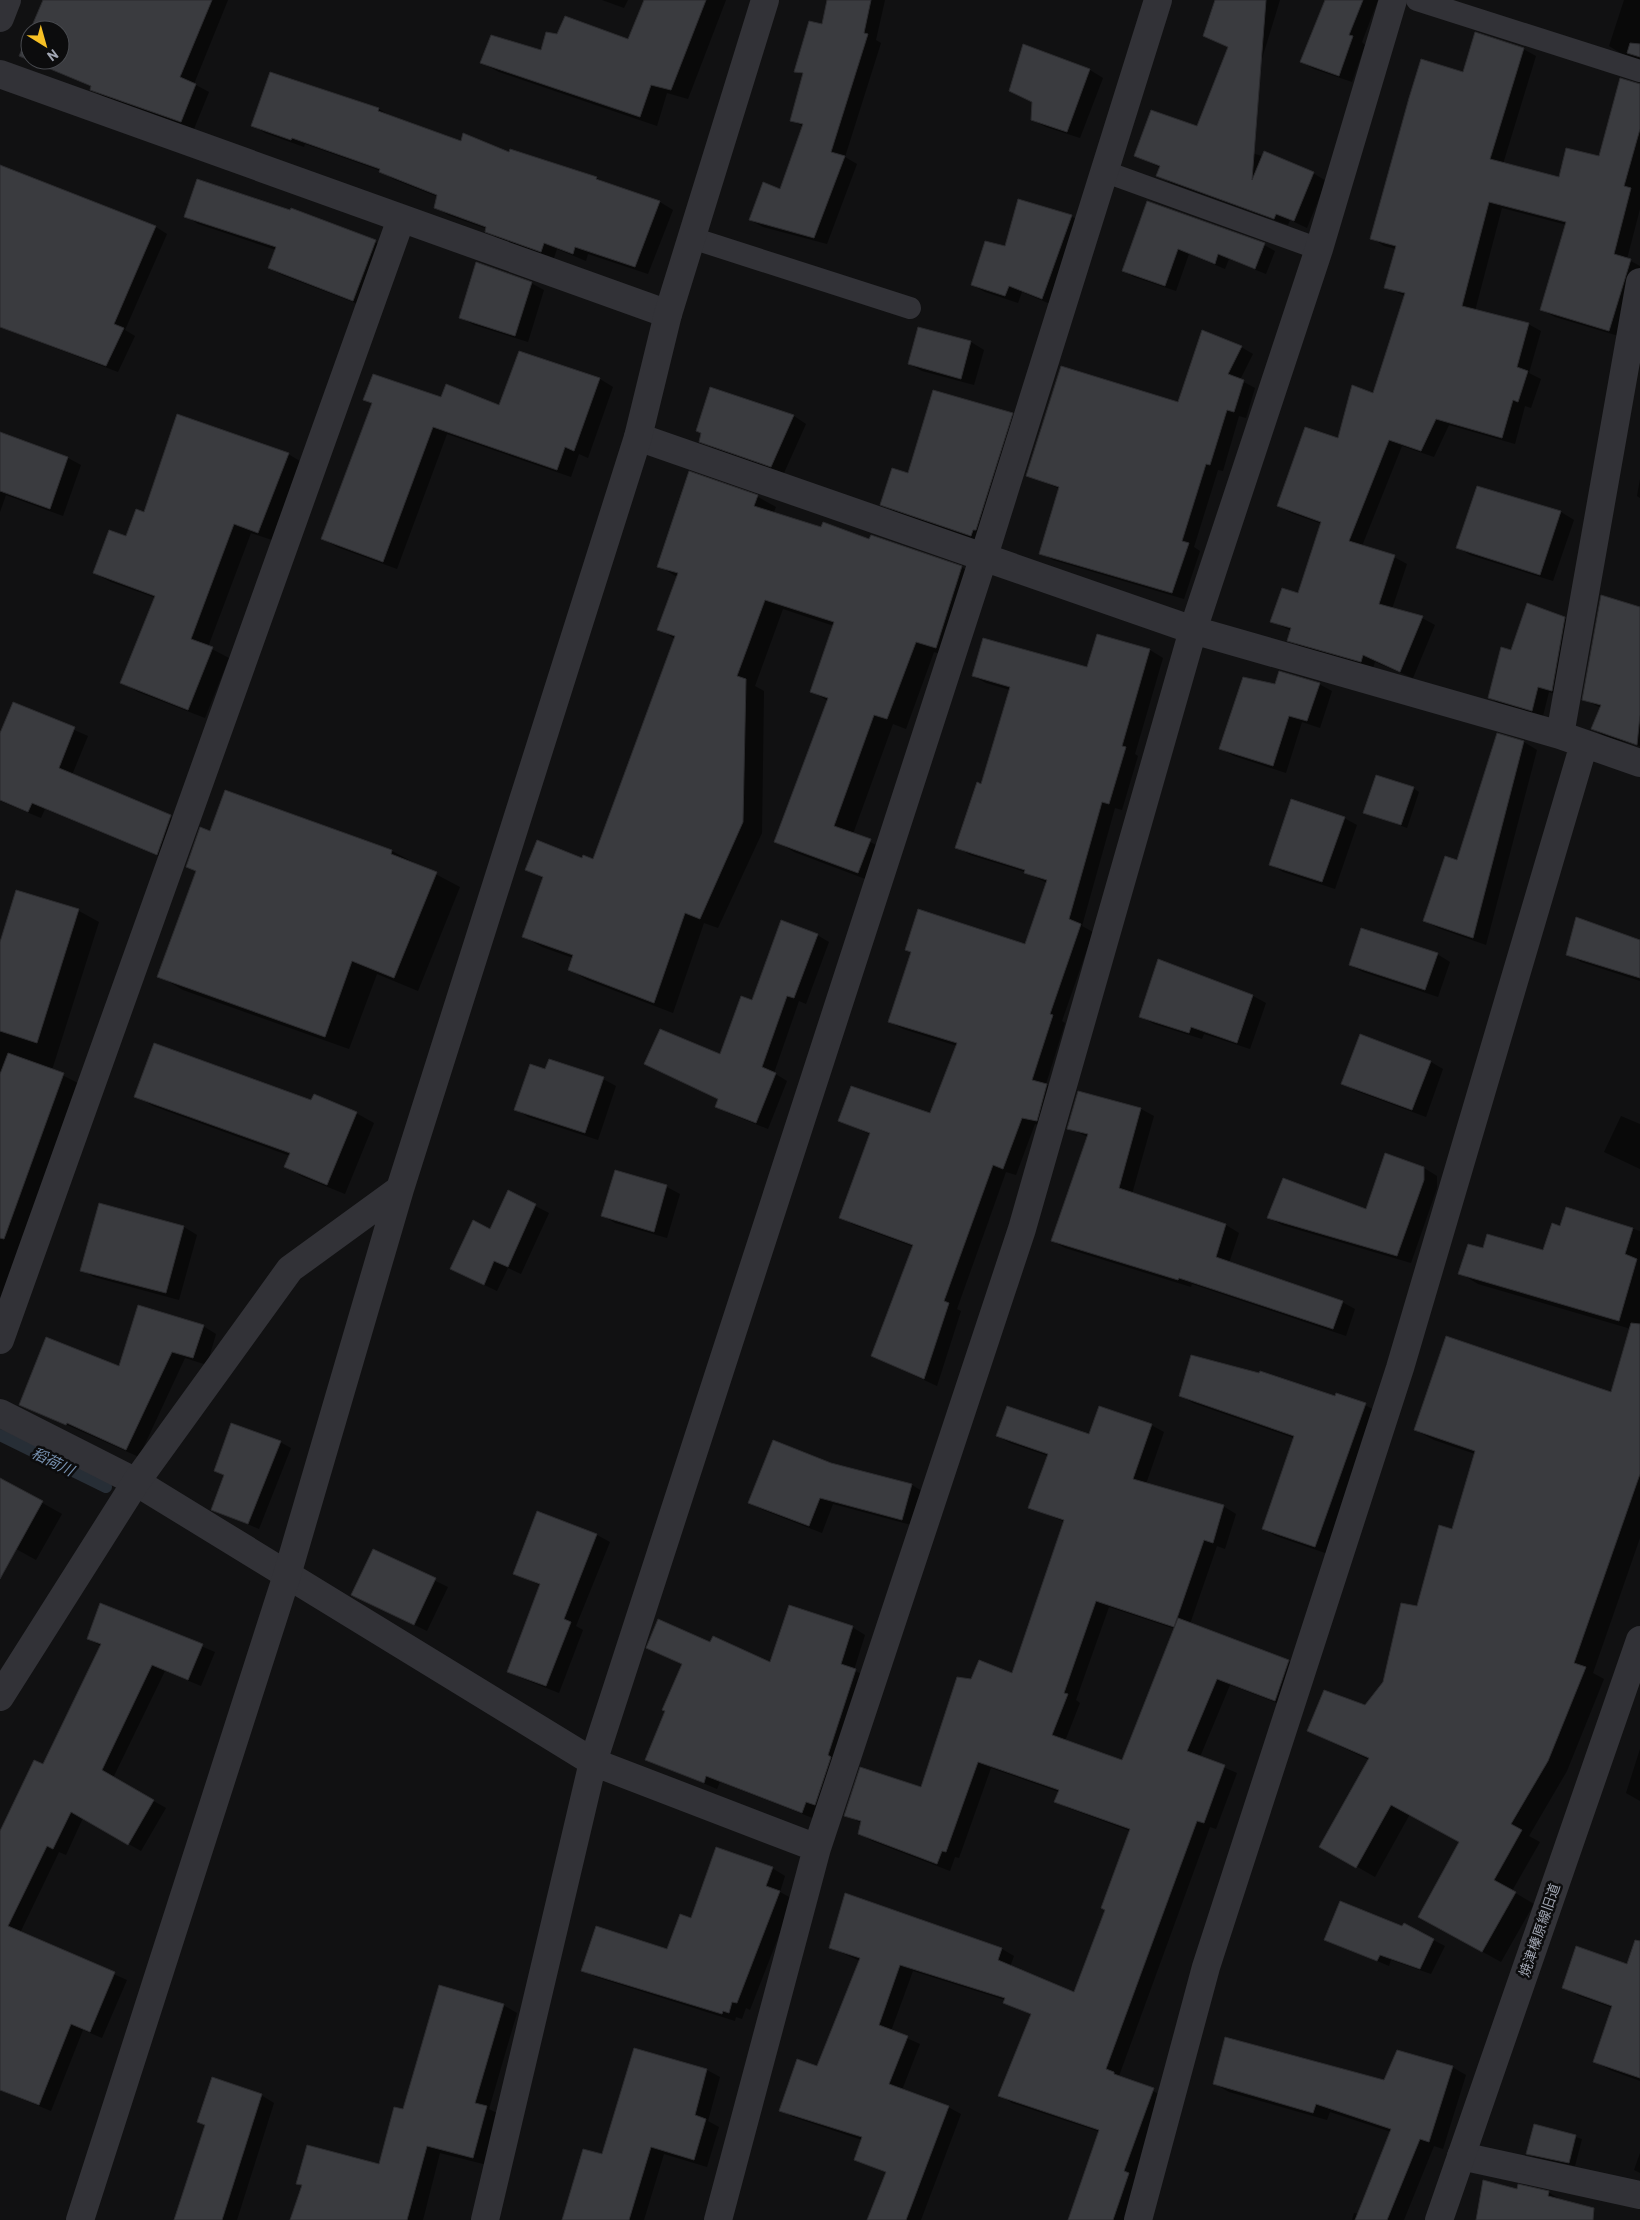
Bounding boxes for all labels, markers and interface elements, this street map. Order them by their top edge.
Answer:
north arrow [20,20,70,70]
text: N [44,46,62,65]
water label: 稻荷川 [29,1443,79,1480]
street label: 焼津榛原線旧道 [1515,1881,1563,1979]

